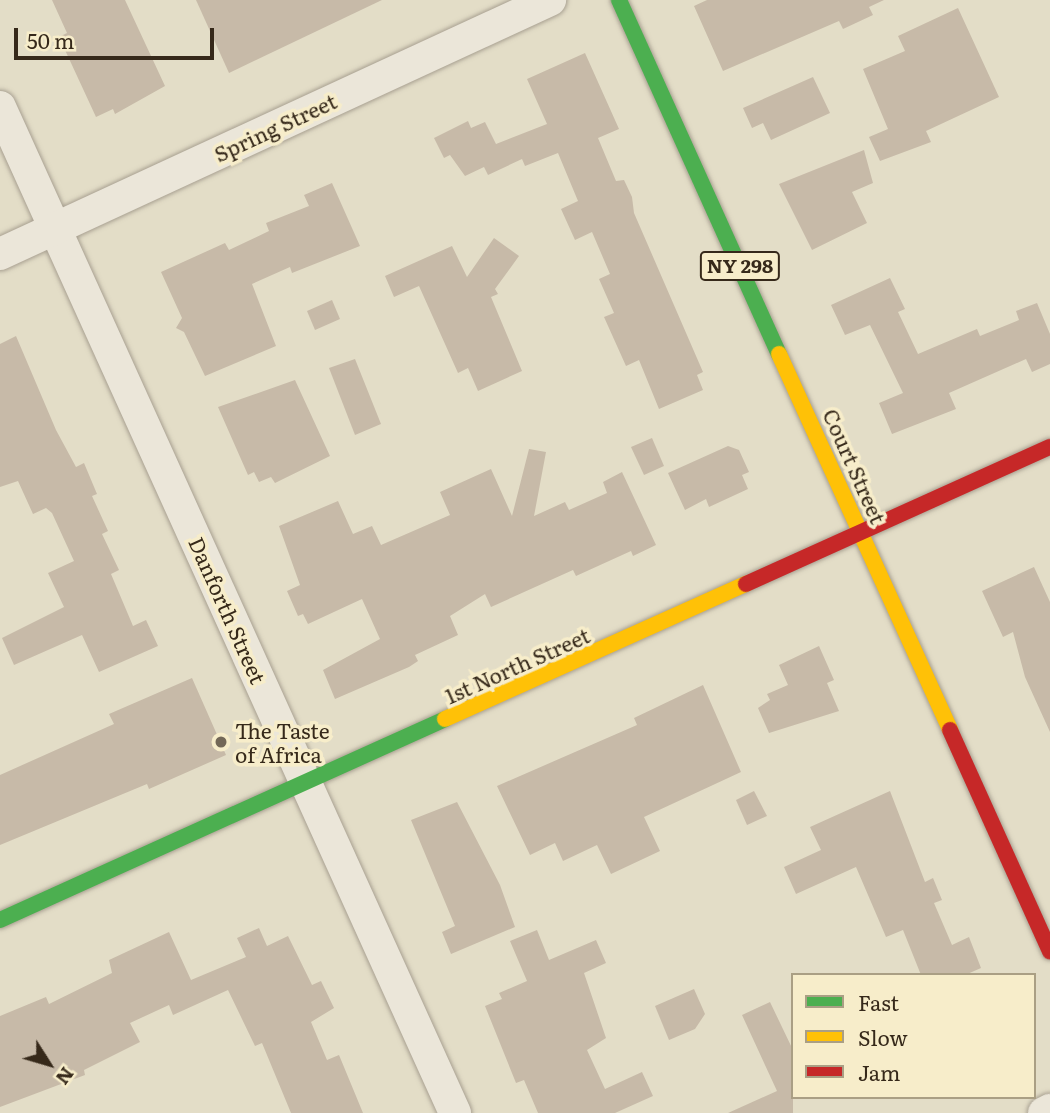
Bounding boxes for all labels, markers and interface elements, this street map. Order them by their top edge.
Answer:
scale bar [18,14,217,58]
text: 50 m [27,24,74,55]
street label: Spring Street [210,88,340,166]
road number: NY 298 [700,250,780,282]
street label: Court Street [818,405,892,527]
street label: Danforth Street [184,533,272,687]
street label: 1st North Street [441,622,593,708]
place label: The Taste of Africa [235,717,330,767]
marker: The Taste of Africa [213,734,229,750]
legend [791,973,1036,1099]
text: Fast [858,986,899,1017]
text: Slow [858,1021,908,1052]
north arrow [14,1029,84,1099]
text: Jam [858,1056,900,1087]
text: N [50,1062,82,1091]

